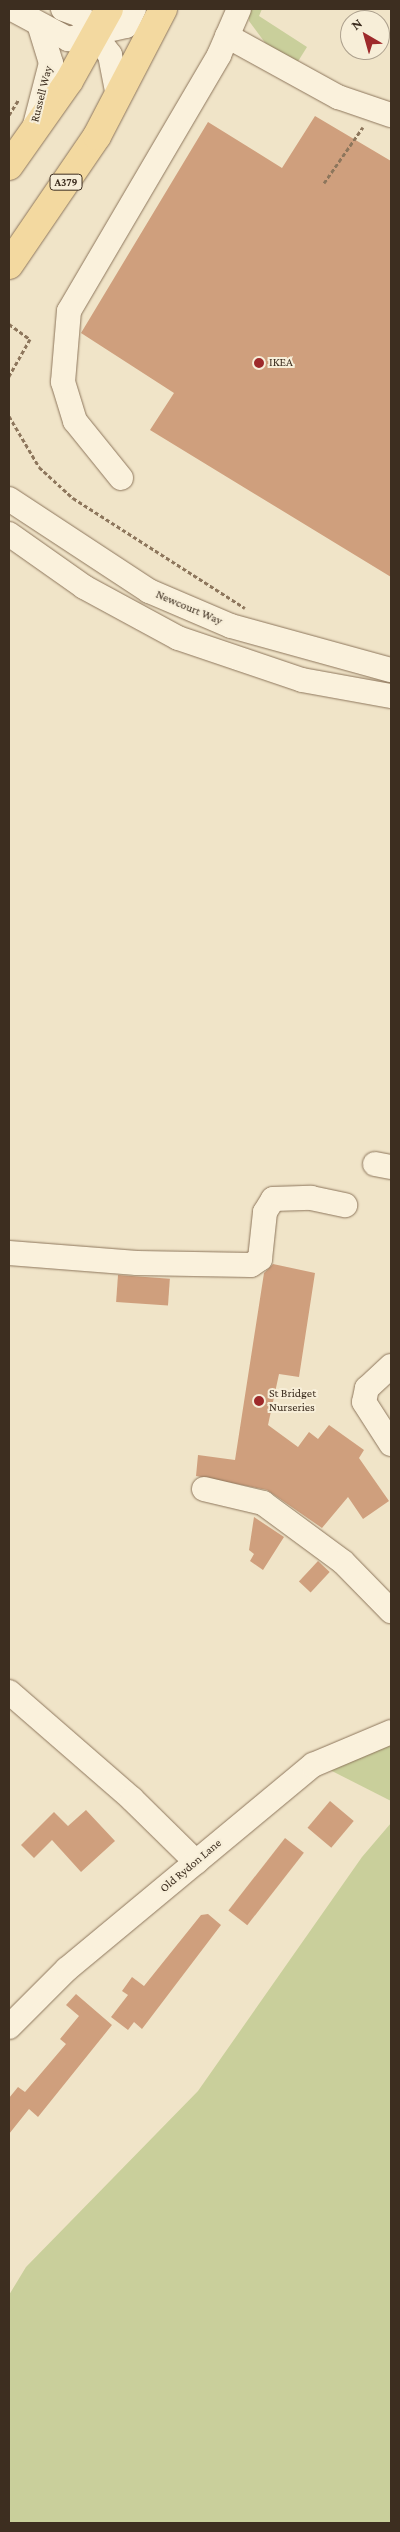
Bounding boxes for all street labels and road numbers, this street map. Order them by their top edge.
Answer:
street label: Russell Way [28,64,56,124]
road number: A379 [48,173,84,190]
street label: Newcourt Way [154,587,224,629]
street label: Old Rydon Lane [157,1836,225,1896]

